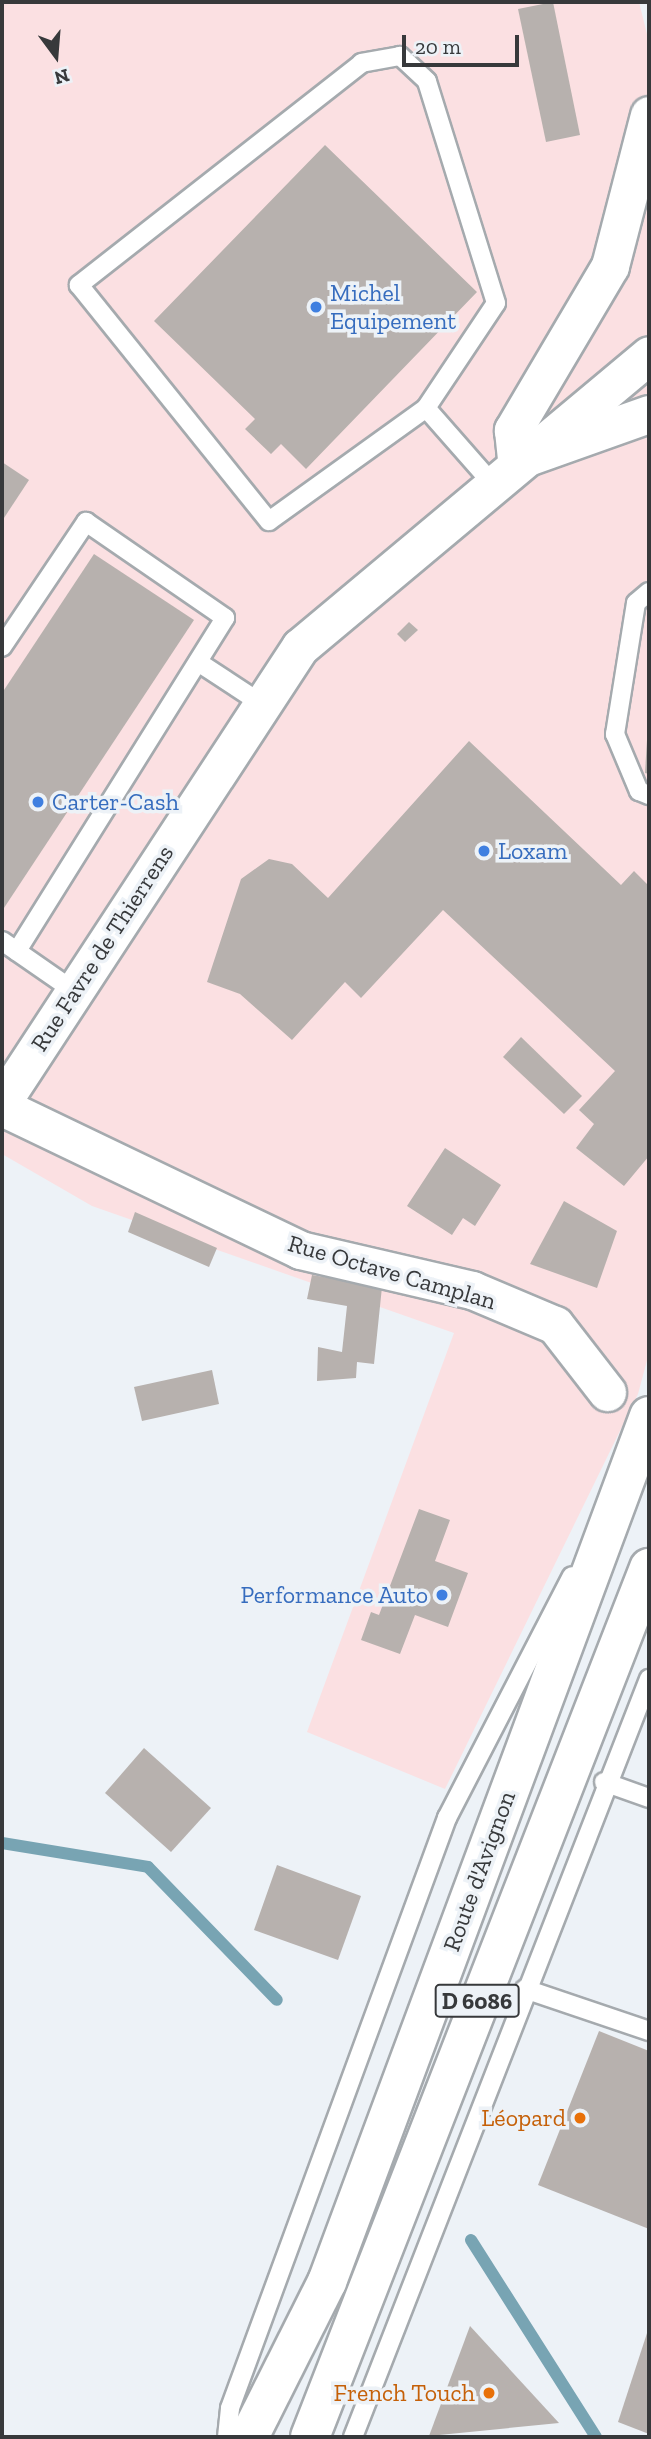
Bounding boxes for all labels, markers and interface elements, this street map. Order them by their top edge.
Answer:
north arrow [21,21,91,91]
scale bar [406,21,523,65]
text: 20 m [415,34,461,59]
text: N [52,64,72,90]
place label: Michel Equipement [330,279,456,335]
marker: Michel Equipement [308,299,324,315]
place label: Carter-Cash [52,788,179,816]
marker: Carter-Cash [30,794,46,810]
place label: Loxam [498,837,568,865]
street label: Rue Favre de Thierrens [25,839,179,1057]
marker: Loxam [476,843,492,859]
street label: Rue Octave Camplan [285,1229,499,1315]
place label: Performance Auto [240,1581,428,1609]
marker: Performance Auto [434,1587,450,1603]
street label: Route d'Avignon [437,1787,521,1955]
road number: D 6086 [433,1982,521,2020]
place label: Léopard [481,2104,566,2132]
marker: Léopard [572,2110,588,2126]
place label: French Touch [333,2379,475,2407]
marker: French Touch [481,2385,497,2401]

